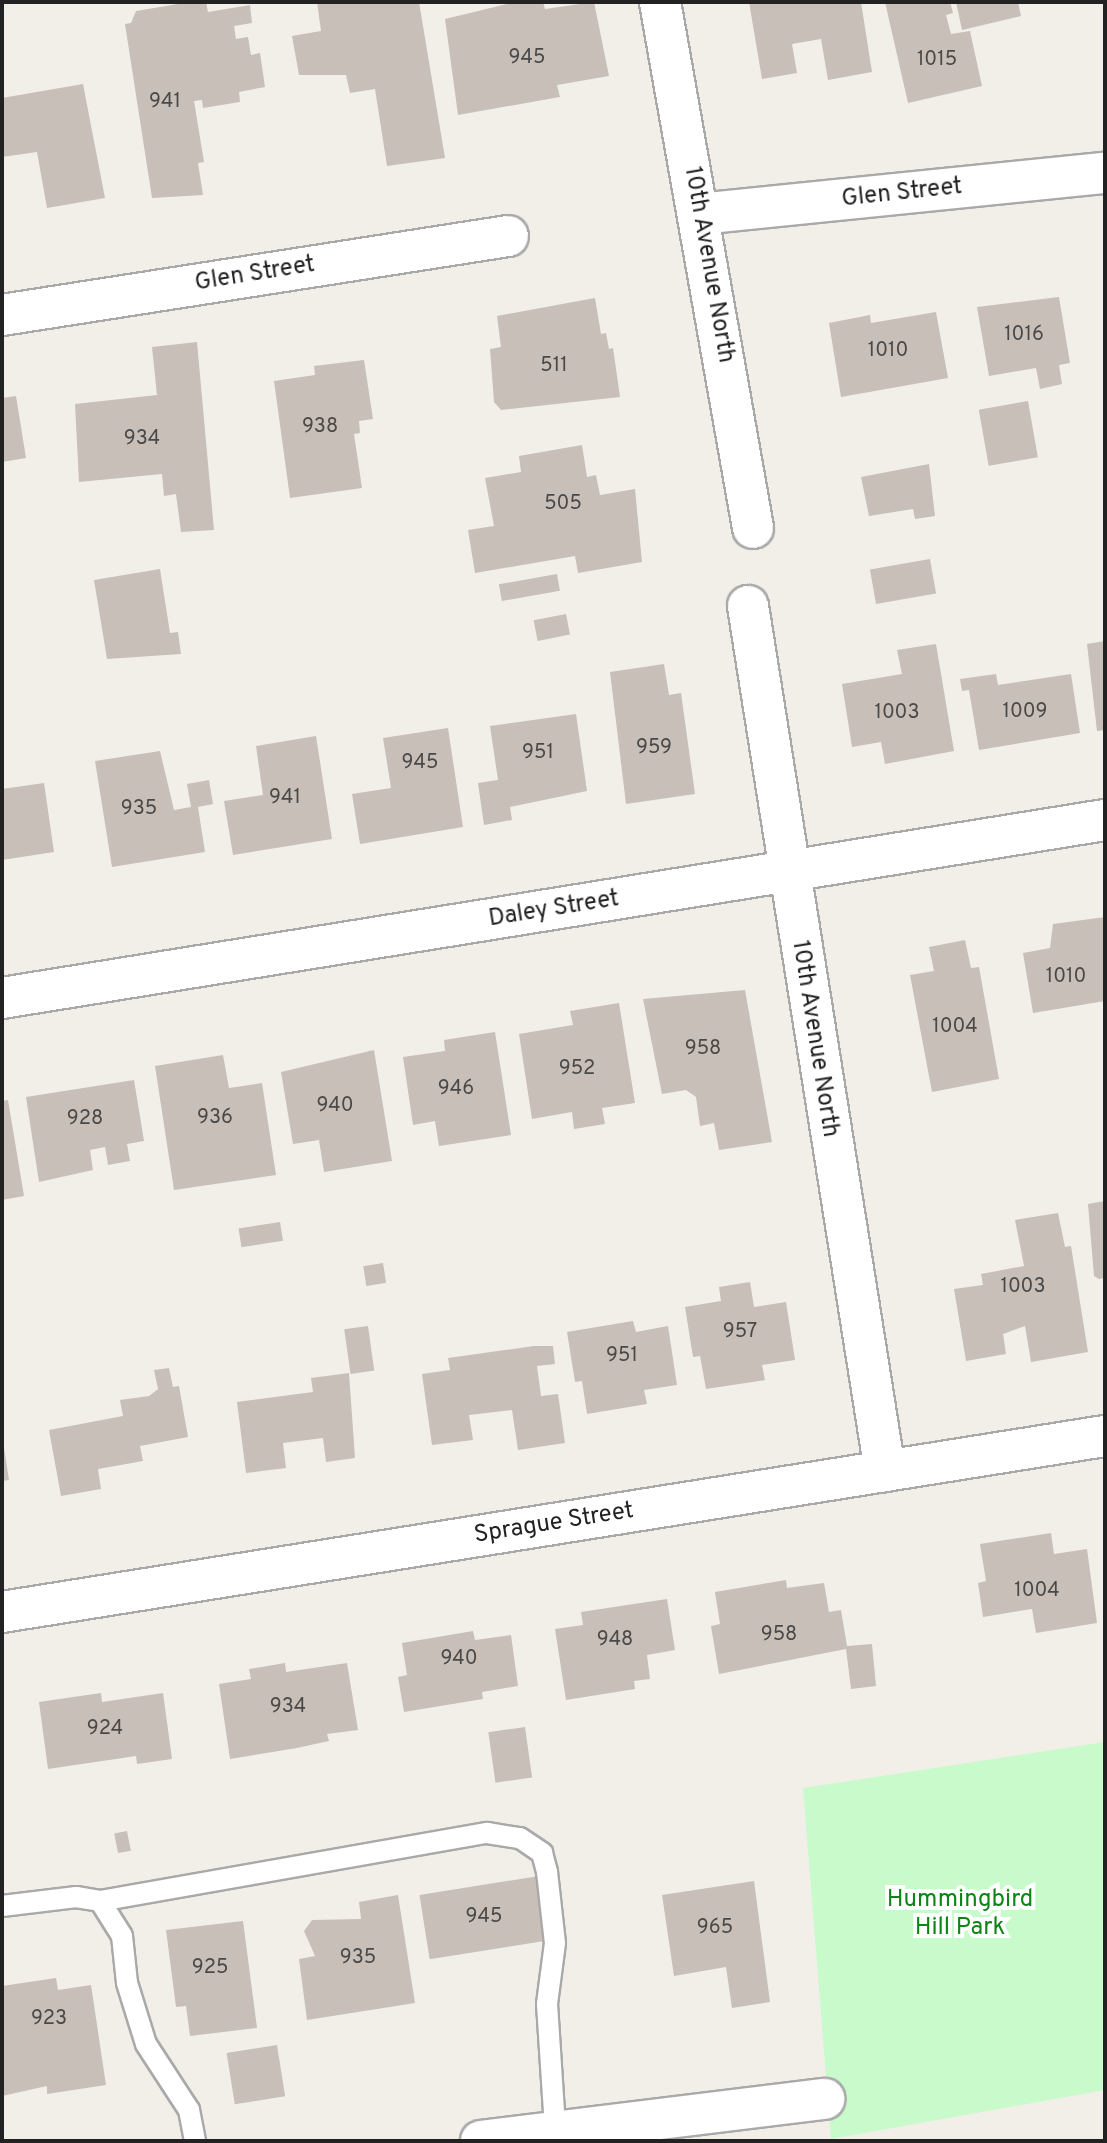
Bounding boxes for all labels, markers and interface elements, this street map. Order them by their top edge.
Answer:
house number: 945 [509,46,545,70]
house number: 1015 [917,48,957,72]
house number: 941 [149,90,181,114]
street label: 10th Avenue North [676,164,740,366]
street label: Glen Street [840,173,964,215]
street label: Glen Street [193,251,317,299]
house number: 1016 [1004,323,1044,347]
house number: 1010 [868,339,908,363]
house number: 511 [540,354,568,378]
house number: 938 [302,415,338,439]
house number: 934 [124,427,160,451]
house number: 505 [544,492,582,516]
house number: 1009 [1003,700,1047,724]
house number: 1003 [874,701,920,725]
house number: 959 [636,736,672,760]
house number: 951 [522,741,554,765]
house number: 945 [402,751,438,775]
house number: 941 [269,786,301,810]
house number: 935 [121,797,157,821]
street label: Daley Street [487,885,621,935]
street label: 10th Avenue North [784,938,844,1140]
house number: 1010 [1046,965,1086,989]
house number: 1004 [932,1015,978,1039]
house number: 958 [685,1037,721,1061]
house number: 952 [559,1057,595,1081]
house number: 946 [438,1077,474,1101]
house number: 940 [316,1094,354,1118]
house number: 936 [197,1106,233,1130]
house number: 928 [67,1107,103,1131]
house number: 1003 [1000,1275,1046,1299]
house number: 957 [723,1320,757,1344]
house number: 951 [606,1344,638,1368]
street label: Sprague Street [472,1497,636,1551]
house number: 1004 [1014,1579,1060,1603]
house number: 958 [761,1623,797,1647]
house number: 948 [597,1628,633,1652]
house number: 940 [440,1647,478,1671]
house number: 934 [270,1695,306,1719]
house number: 924 [87,1717,123,1741]
park label: Hummingbird Hill Park [887,1887,1033,1943]
house number: 945 [466,1905,502,1929]
house number: 965 [697,1916,733,1940]
house number: 935 [340,1946,376,1970]
house number: 925 [192,1956,228,1980]
house number: 923 [31,2007,67,2031]

